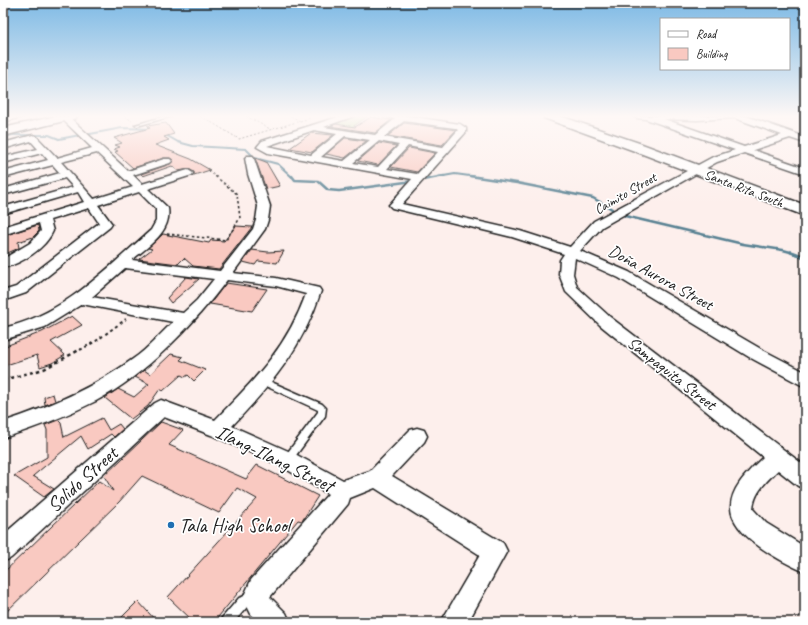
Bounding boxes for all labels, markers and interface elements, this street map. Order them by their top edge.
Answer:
legend [660,18,790,70]
text: Road [696,26,718,42]
text: Building [696,46,728,62]
street label: Santa Rita South [702,166,786,212]
street label: Caimito Street [591,168,661,218]
street label: Doña Aurora Street [605,240,719,316]
street label: Sampaguita Street [623,332,722,416]
street label: Ilang-Ilang Street [212,419,341,499]
street label: Solido Street [42,440,125,518]
place label: Tala High School [179,513,294,538]
marker: Tala High School [166,520,176,530]

